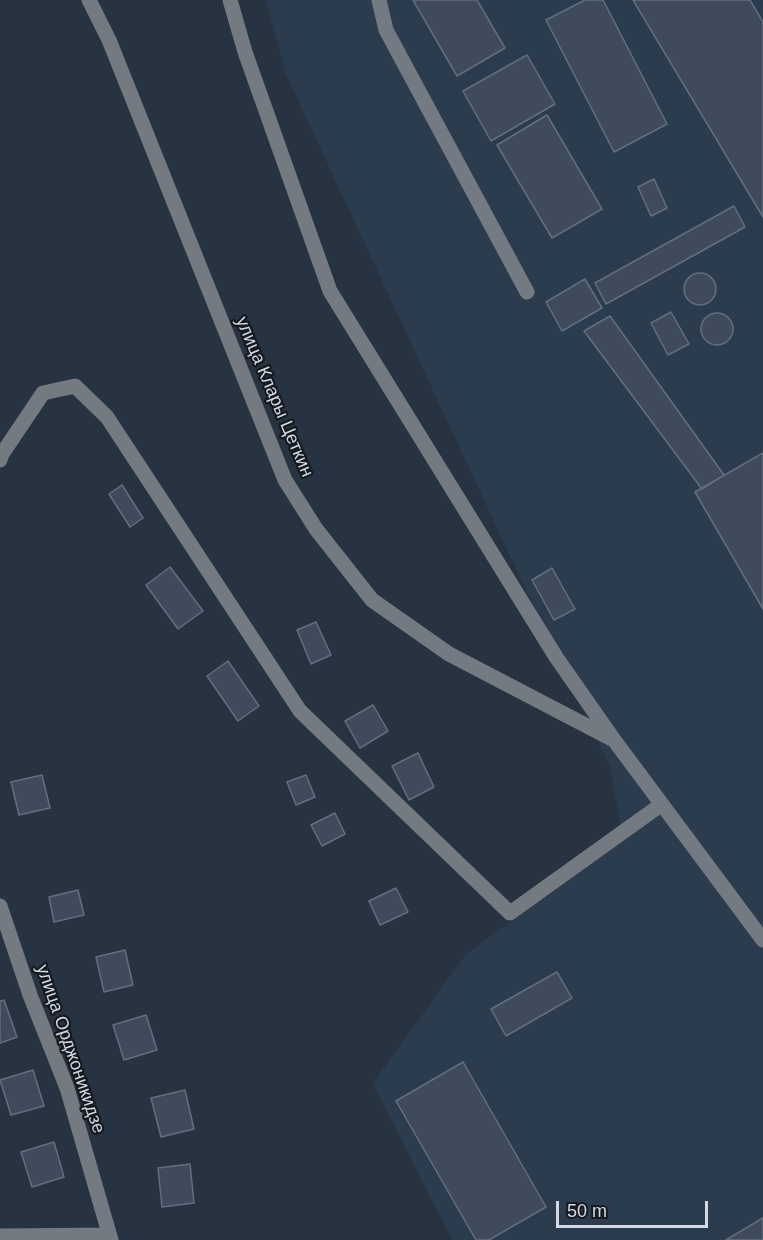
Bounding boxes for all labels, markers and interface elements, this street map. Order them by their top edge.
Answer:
street label: улица Клары Цеткин [230,313,318,481]
street label: улица Орджоникидзе [31,962,109,1136]
scale bar [559,1189,710,1227]
text: 50 m [567,1201,607,1221]

